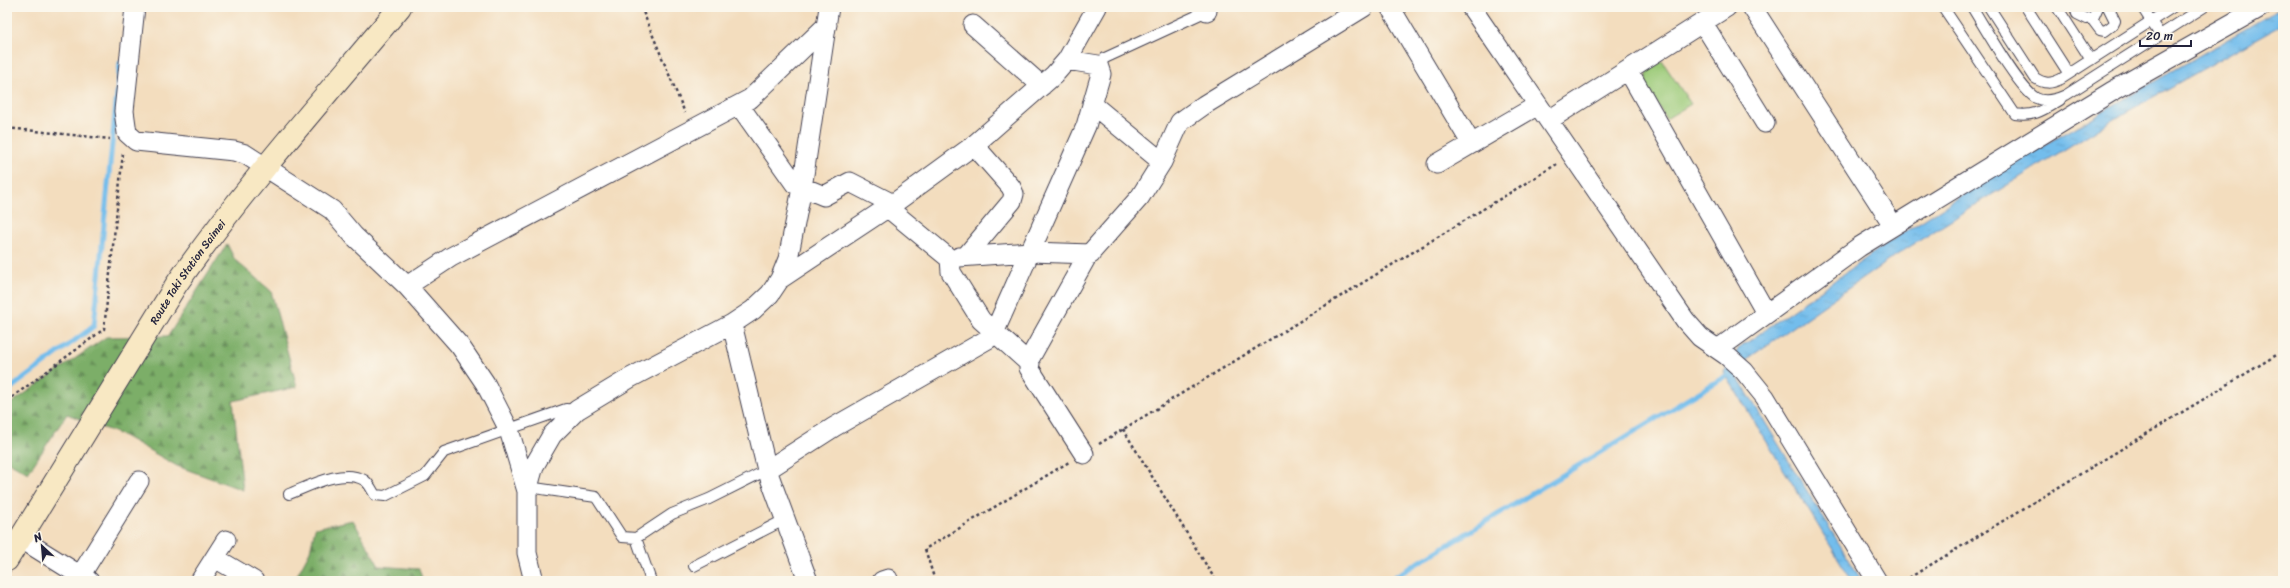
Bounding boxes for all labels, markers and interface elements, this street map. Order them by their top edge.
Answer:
scale bar [2140,22,2191,48]
text: 20 m [2146,25,2173,47]
street label: Route Taki Station Saimei [145,215,231,328]
north arrow [22,526,62,566]
text: N [29,527,46,548]

